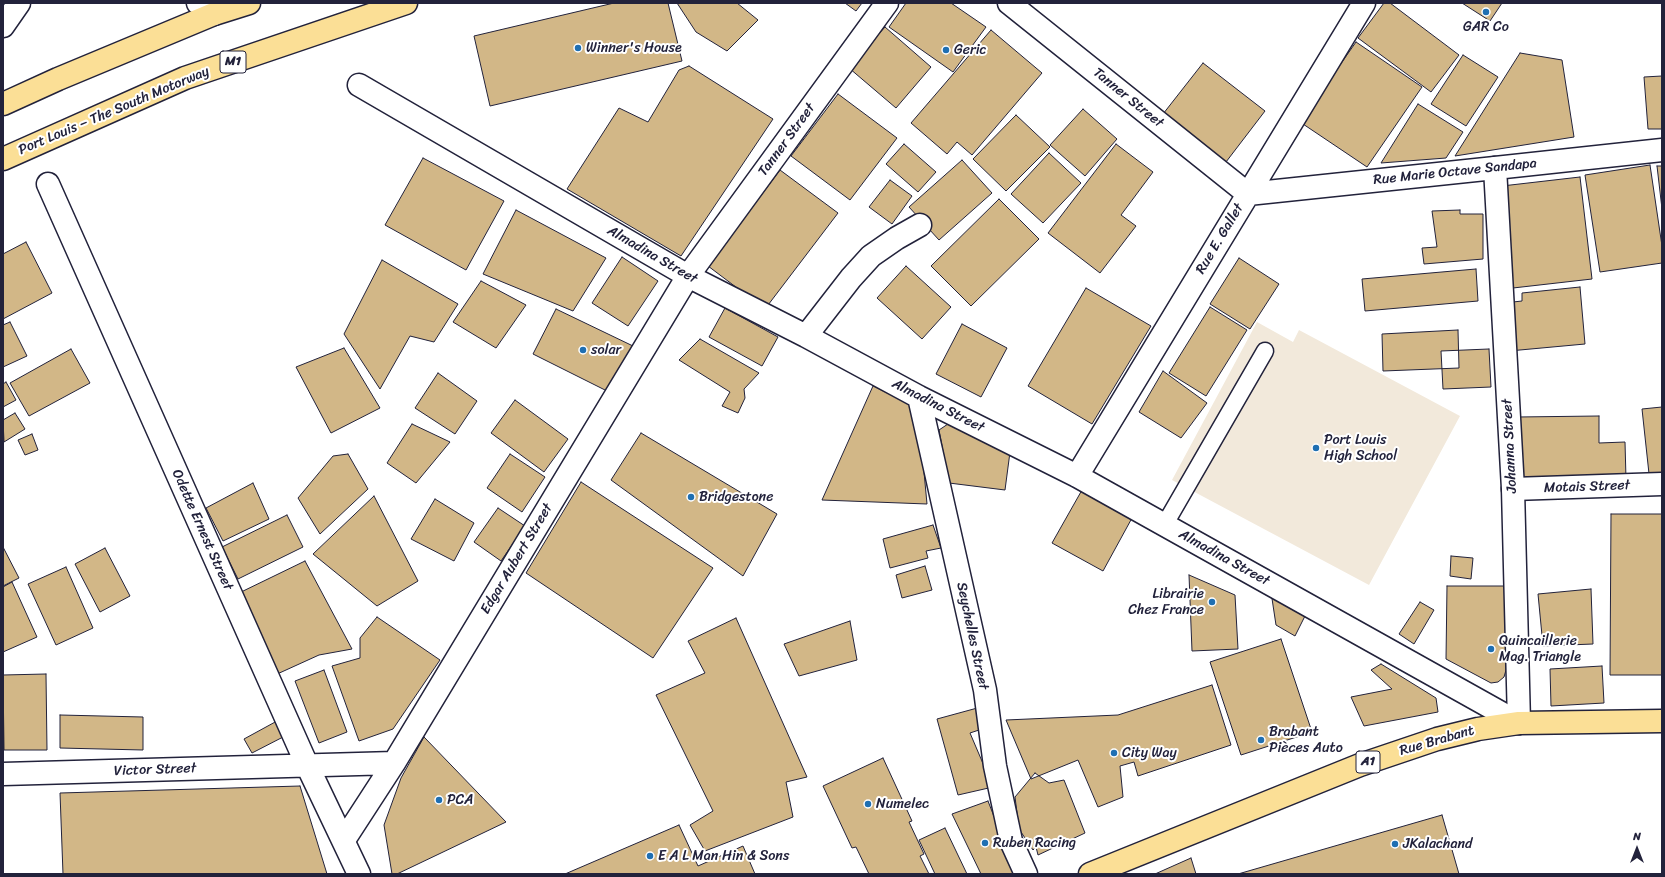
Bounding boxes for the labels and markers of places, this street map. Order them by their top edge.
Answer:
marker: GAR Co [1481,7,1491,17]
place label: GAR Co [1463,19,1509,35]
place label: Winner's House [586,40,682,56]
place label: Geric [954,42,987,58]
marker: Winner's House [573,43,583,53]
marker: Geric [941,45,951,55]
place label: solar [591,342,621,358]
marker: solar [578,345,588,355]
place label: Port Louis High School [1324,432,1397,464]
marker: Port Louis High School [1311,443,1321,453]
place label: Bridgestone [699,489,773,505]
marker: Bridgestone [686,492,696,502]
place label: Librairie Chez France [1128,586,1204,618]
marker: Librairie Chez France [1207,597,1217,607]
place label: Quincaillerie Mag. Triangle [1499,633,1581,666]
marker: Quincaillerie Mag. Triangle [1486,644,1496,654]
place label: Brabant Pièces Auto [1269,724,1343,756]
marker: Brabant Pièces Auto [1256,735,1266,745]
place label: City Way [1122,745,1177,761]
marker: City Way [1109,748,1119,758]
place label: PCA [447,792,473,808]
marker: PCA [434,795,444,805]
place label: Numelec [876,796,929,812]
marker: Numelec [863,799,873,809]
place label: Ruben Racing [993,835,1076,851]
place label: JKalachand [1403,836,1472,852]
marker: Ruben Racing [980,838,990,848]
marker: JKalachand [1390,839,1400,849]
place label: E A L Man Hin & Sons [658,848,789,864]
marker: E A L Man Hin & Sons [645,851,655,861]

